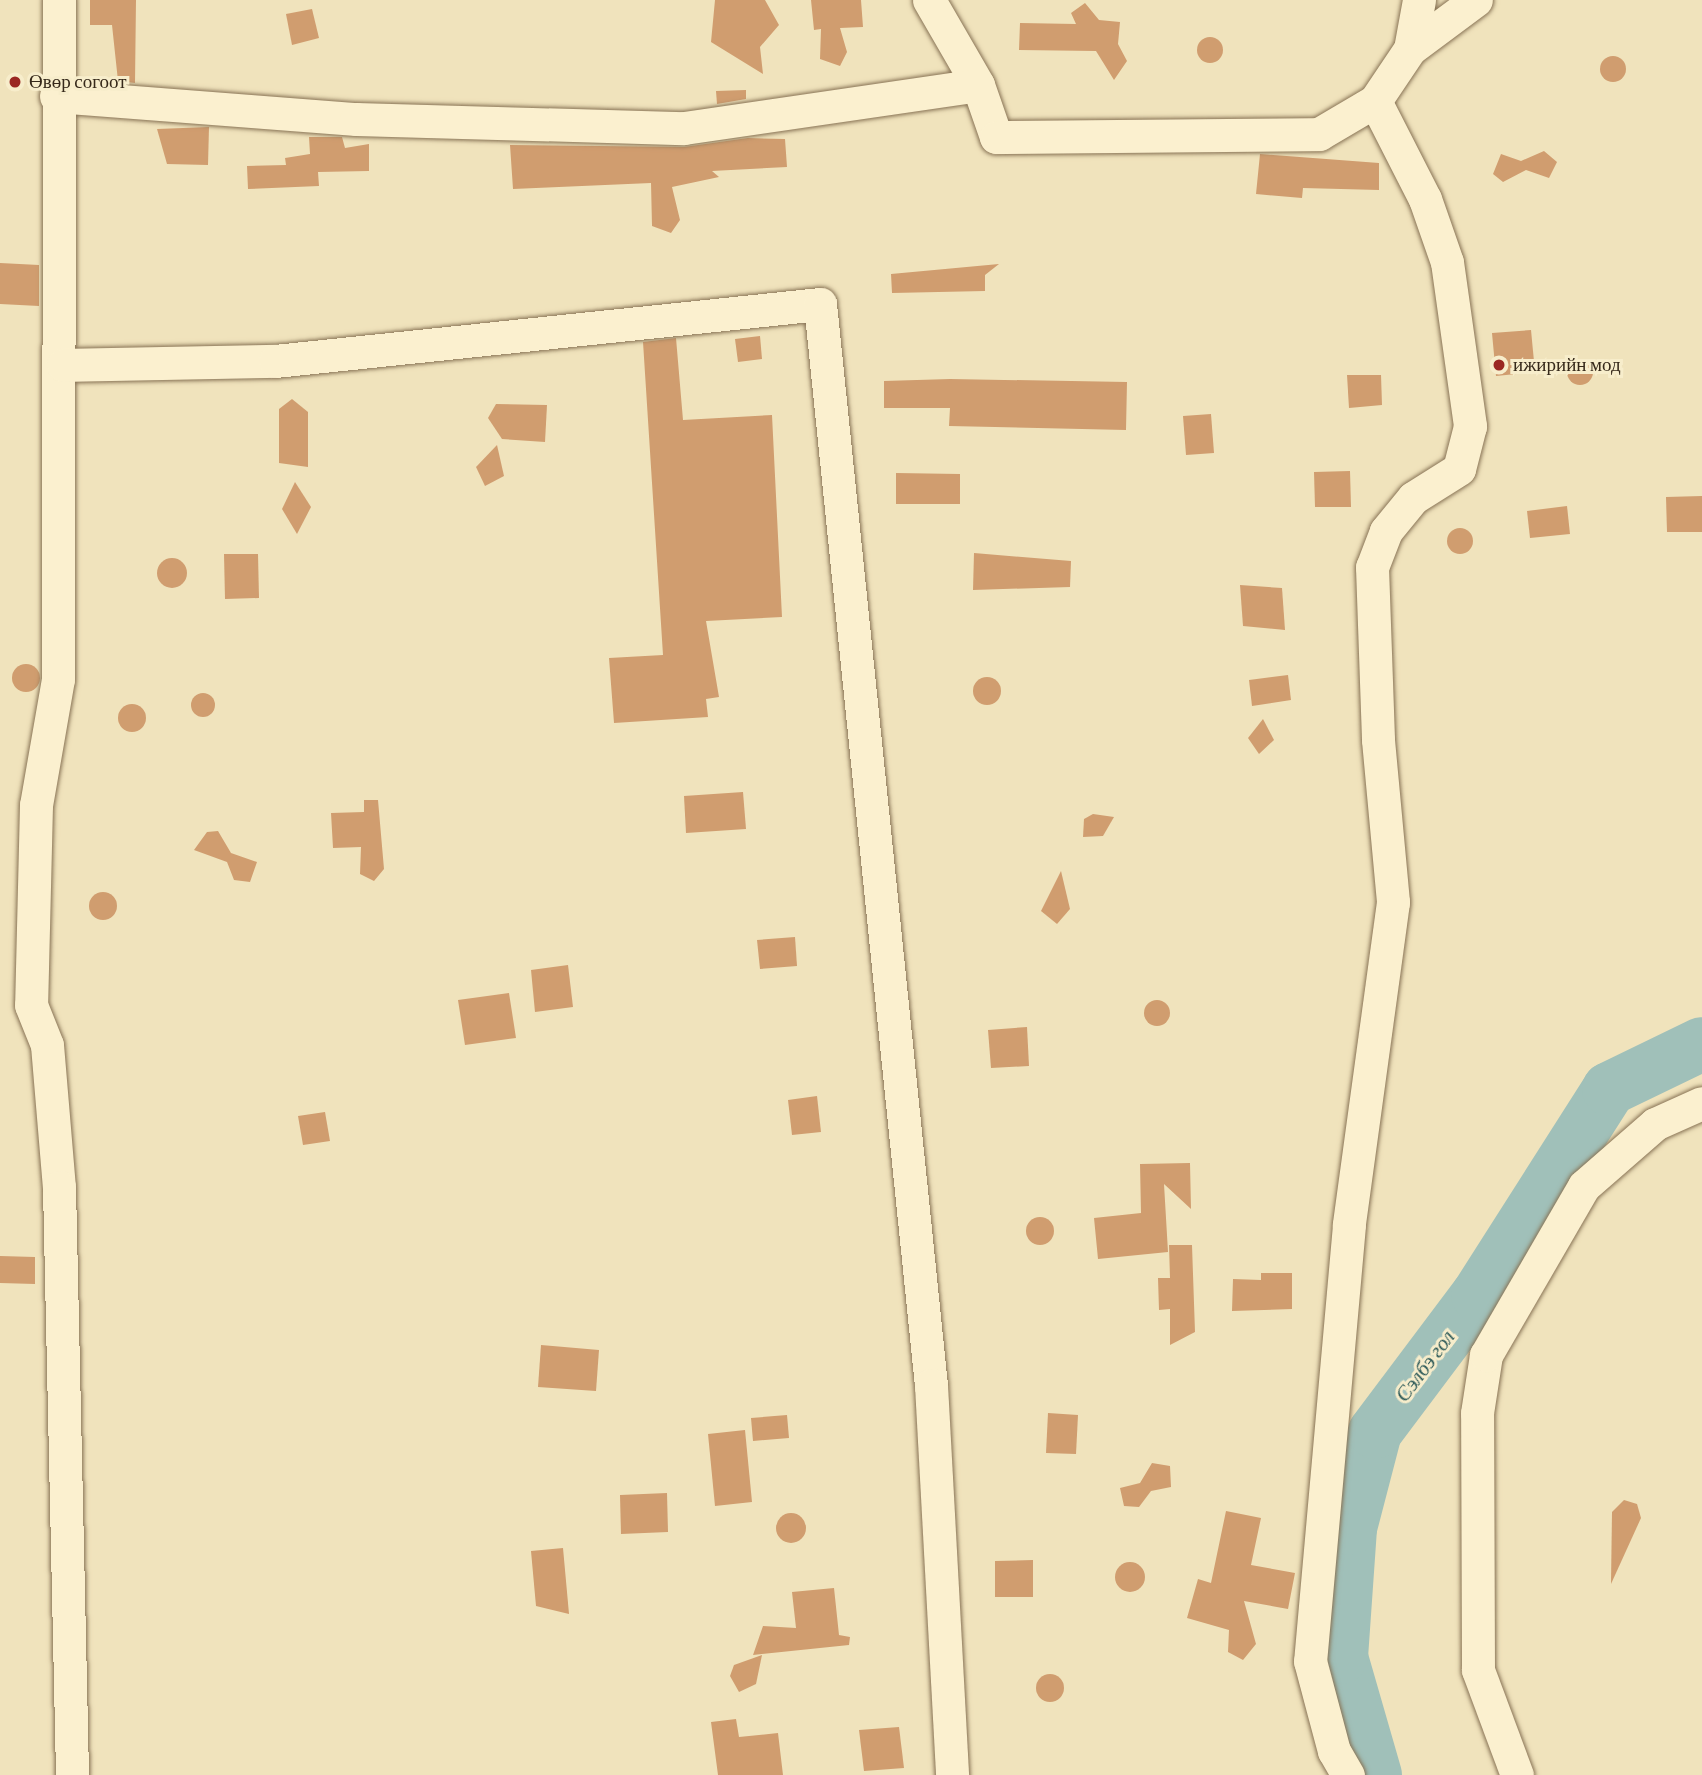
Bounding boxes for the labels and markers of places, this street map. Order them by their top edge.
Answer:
place label: Өвөр согоот [29,71,127,93]
marker: Өвөр согоот [7,74,23,90]
place label: ижирийн мод [1513,354,1621,376]
marker: ижирийн мод [1491,357,1507,373]

